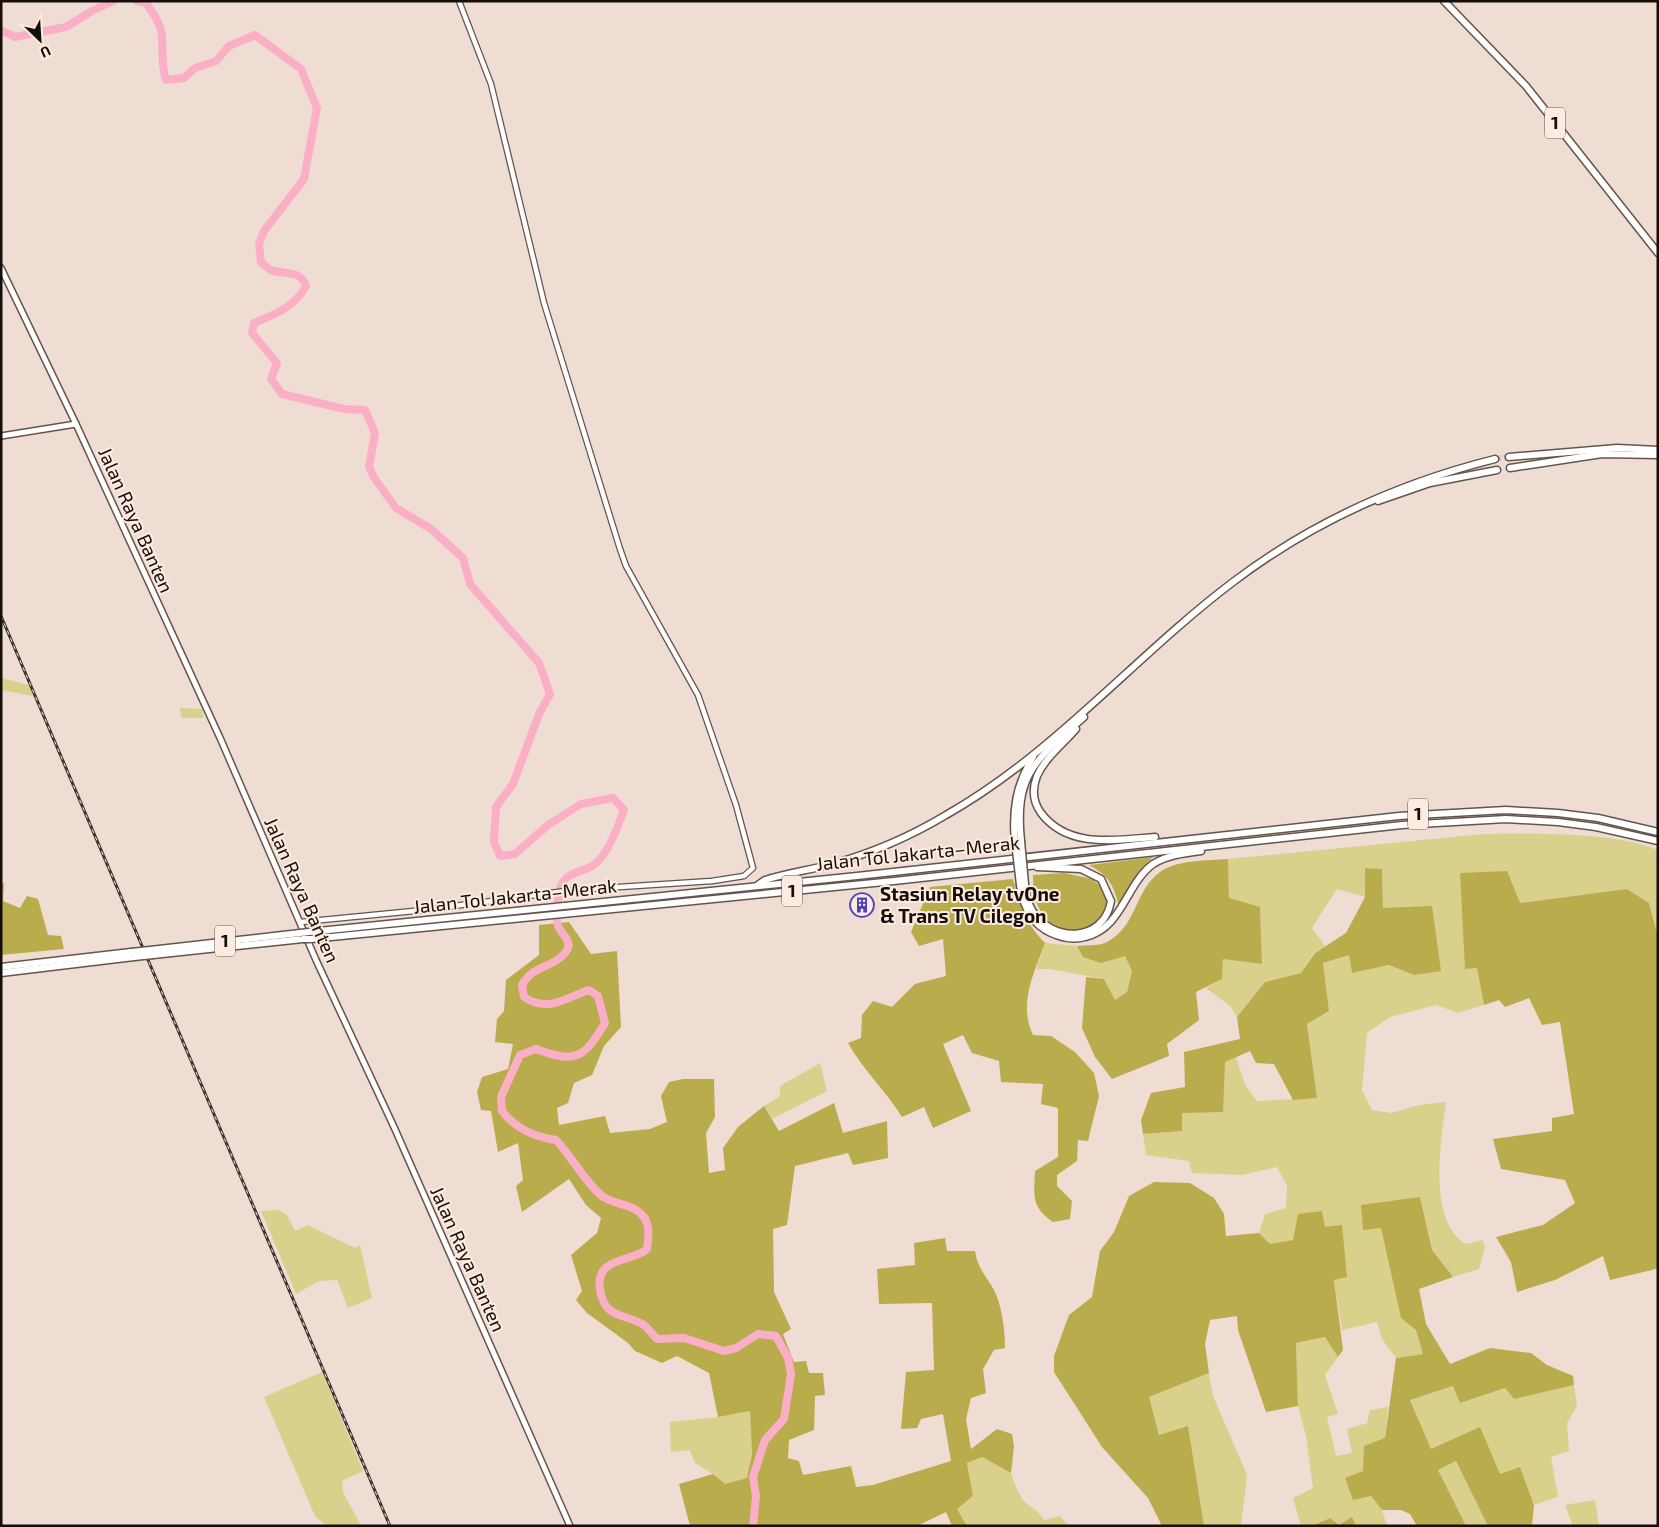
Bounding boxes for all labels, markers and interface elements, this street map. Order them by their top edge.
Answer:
north arrow [15,15,65,65]
text: U [38,43,54,62]
road number: 1 [1545,108,1565,138]
street label: Jalan Raya Banten [94,444,179,596]
road number: 1 [1408,799,1428,830]
street label: Jalan Raya Banten [260,814,345,966]
street label: Jalan Tol Jakarta–Merak [815,830,1021,875]
street label: Jalan Tol Jakarta–Merak [412,873,618,918]
road number: 1 [782,876,802,906]
place label: Stasiun Relay tvOne & Trans TV Cilegon [880,882,1060,927]
building icon: Stasiun Relay tvOne & Trans TV Cilegon [849,892,875,918]
road number: 1 [215,926,235,956]
street label: Jalan Raya Banten [426,1183,511,1335]

